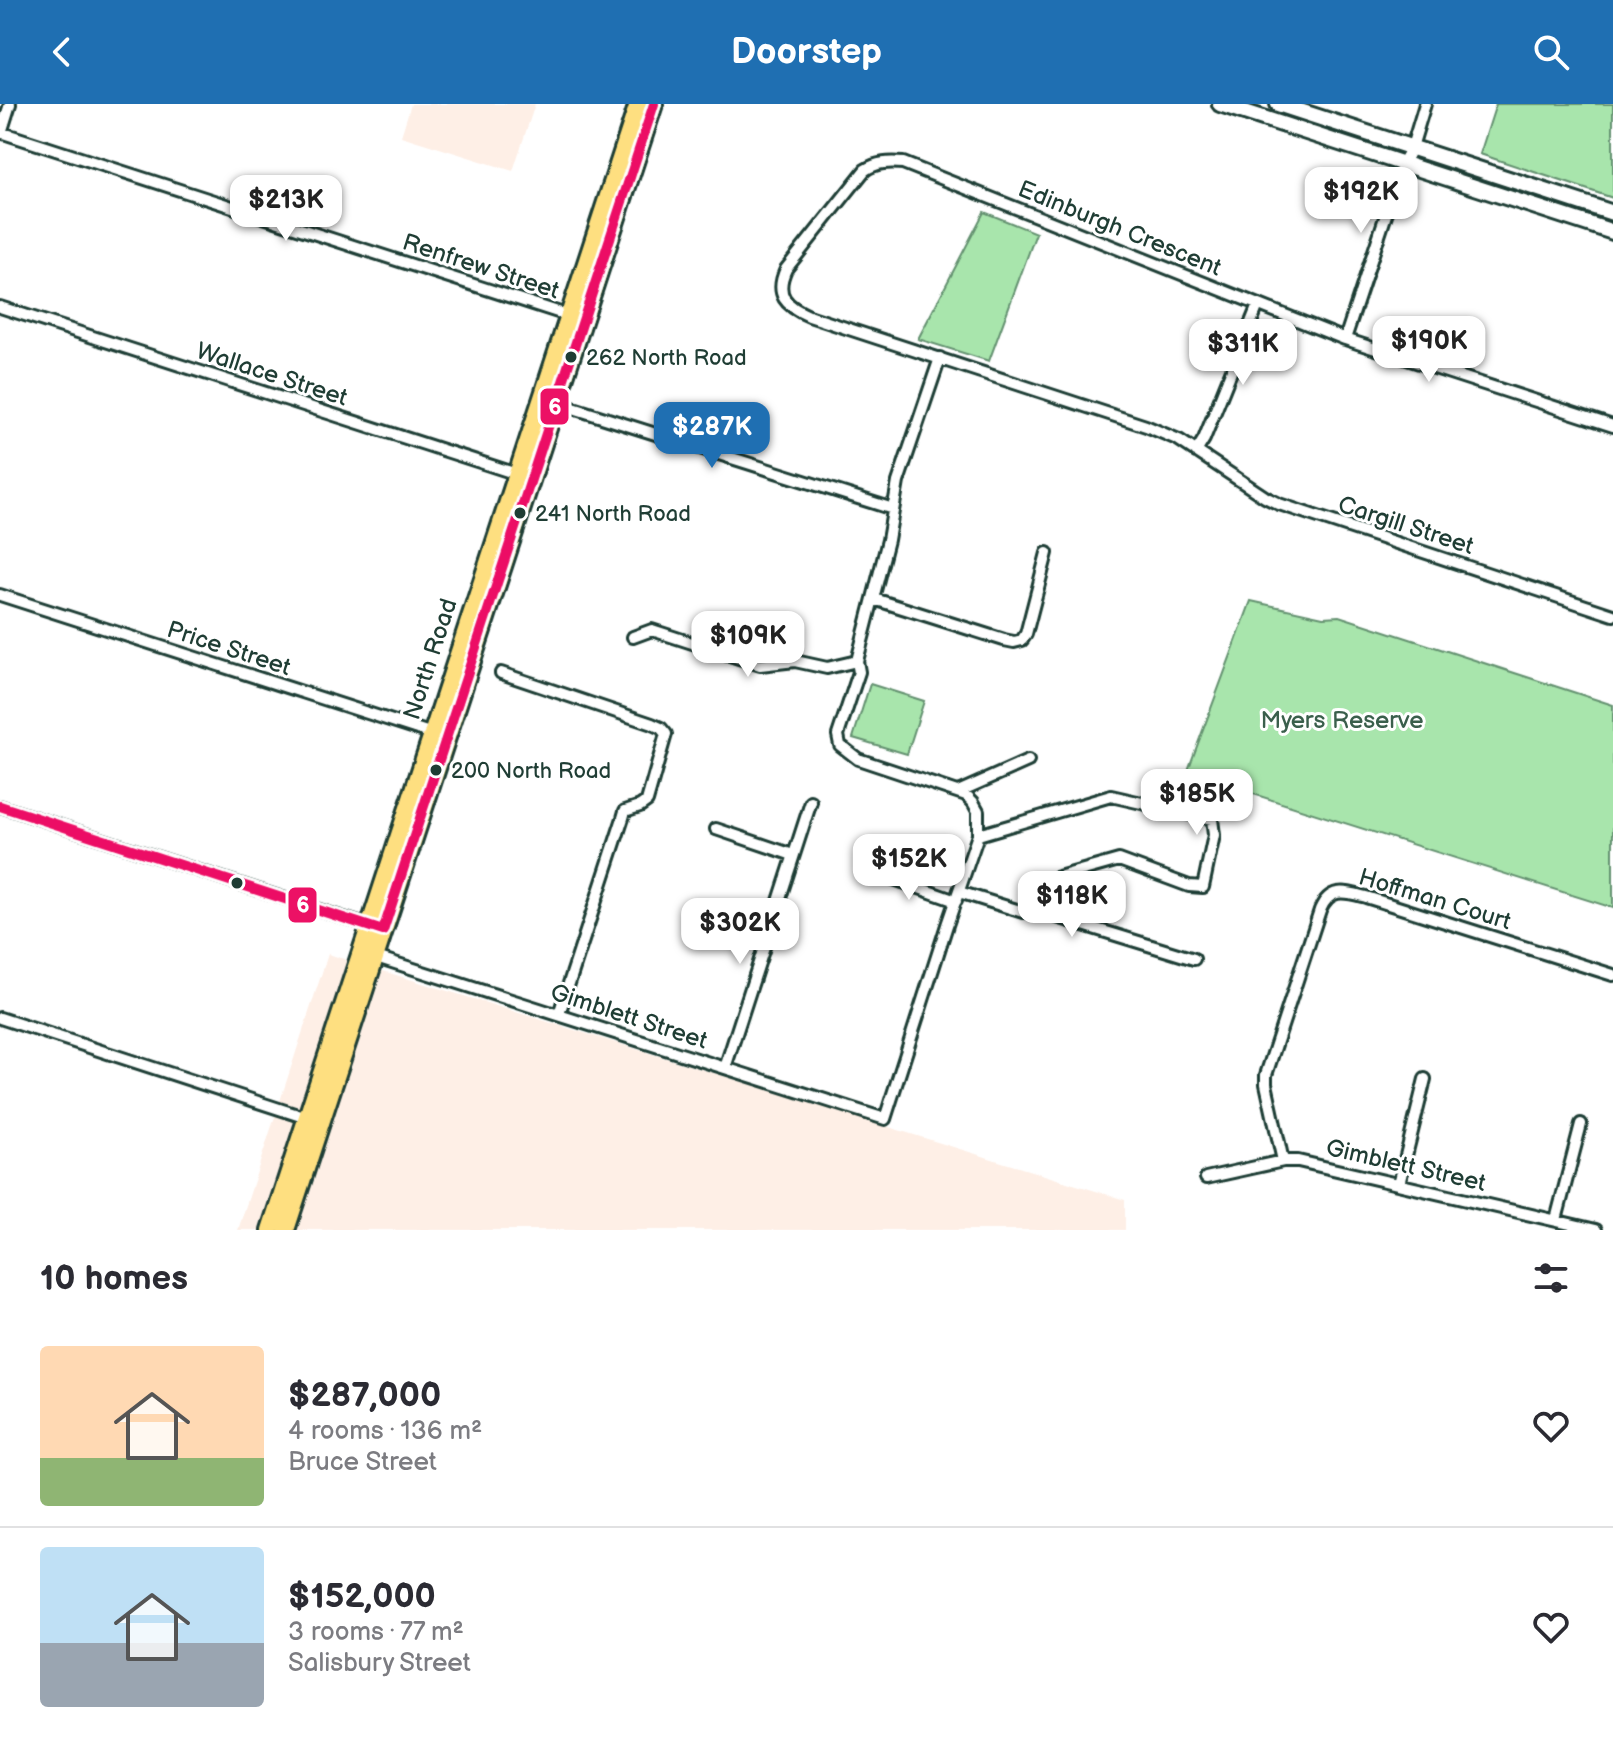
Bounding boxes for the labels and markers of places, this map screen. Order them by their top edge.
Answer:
pin: $192K [1305,167,1417,235]
pin: $213K [230,175,342,243]
pin: $190K [1373,316,1485,384]
pin: $311K [1187,319,1299,387]
place label: 262 North Road [586,345,747,372]
marker: 262 North Road [563,349,579,365]
pin: $287K [656,402,768,470]
place label: 241 North Road [535,501,691,528]
marker: 241 North Road [512,505,528,521]
pin: $109K [692,611,804,679]
place label: 200 North Road [451,758,611,785]
marker: 200 North Road [428,762,444,778]
pin: $185K [1141,769,1253,837]
pin: $152K [853,834,965,902]
pin: $118K [1016,871,1128,939]
unlabelled marker [229,875,245,891]
pin: $302K [684,898,796,966]

